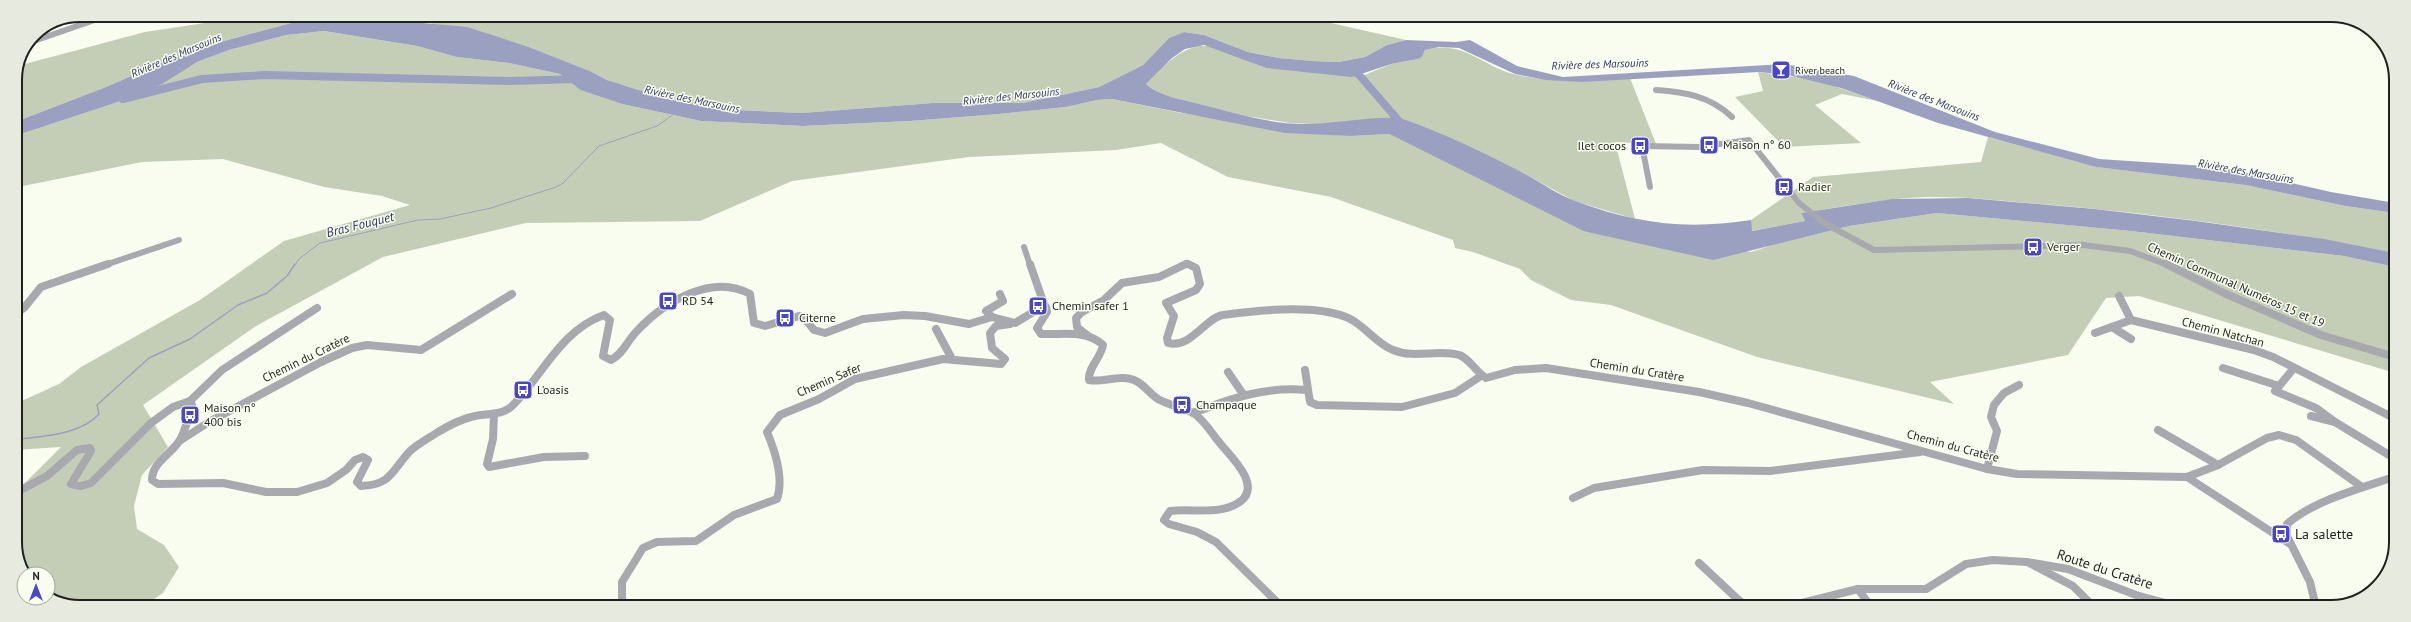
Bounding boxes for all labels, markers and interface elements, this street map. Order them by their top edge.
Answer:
water label: Rivière des Marsouins [129,29,224,80]
water label: Rivière des Marsouins [1551,55,1649,73]
bar icon: River beach [1770,59,1792,81]
place label: River beach [1795,64,1845,77]
water label: Rivière des Marsouins [1886,76,1982,124]
water label: Rivière des Marsouins [643,82,742,116]
water label: Rivière des Marsouins [962,84,1061,108]
bus stop icon: Maison n° 60 [1698,134,1720,156]
bus stop icon: Ilet cocos [1629,135,1651,157]
place label: Maison n° 60 [1723,137,1791,152]
place label: Ilet cocos [1577,138,1626,153]
water label: Rivière des Marsouins [2197,156,2296,186]
bus stop icon: Radier [1773,176,1795,198]
place label: Radier [1798,179,1831,194]
water label: Bras Fouquet [324,208,397,241]
bus stop icon: Verger [2022,236,2044,258]
place label: Verger [2046,239,2080,254]
street label: Chemin Communal Numéros 15 et 19 [2145,239,2327,330]
bus stop icon: RD 54 [657,290,679,312]
place label: RD 54 [682,293,714,308]
bus stop icon: Chemin safer 1 [1027,295,1049,317]
place label: Chemin safer 1 [1052,298,1129,313]
bus stop icon: Citerne [774,307,796,329]
place label: Citerne [799,310,836,325]
street label: Chemin Natchan [2180,313,2266,350]
street label: Chemin du Cratère [260,330,352,385]
street label: Chemin du Cratère [1589,355,1685,384]
street label: Chemin Safer [794,359,863,400]
bus stop icon: L'oasis [512,379,534,401]
place label: L'oasis [537,382,569,397]
bus stop icon: Champaque [1171,394,1193,416]
place label: Champaque [1196,397,1257,412]
place label: Maison n° 400 bis [204,400,256,429]
bus stop icon: Maison n° 400 bis [179,404,201,426]
street label: Chemin du Cratère [1905,426,2001,465]
bus stop icon: La salette [2270,523,2292,545]
place label: La salette [2295,525,2353,543]
street label: Route du Cratère [2055,545,2155,593]
north arrow [16,566,56,606]
text: N [32,569,40,583]

